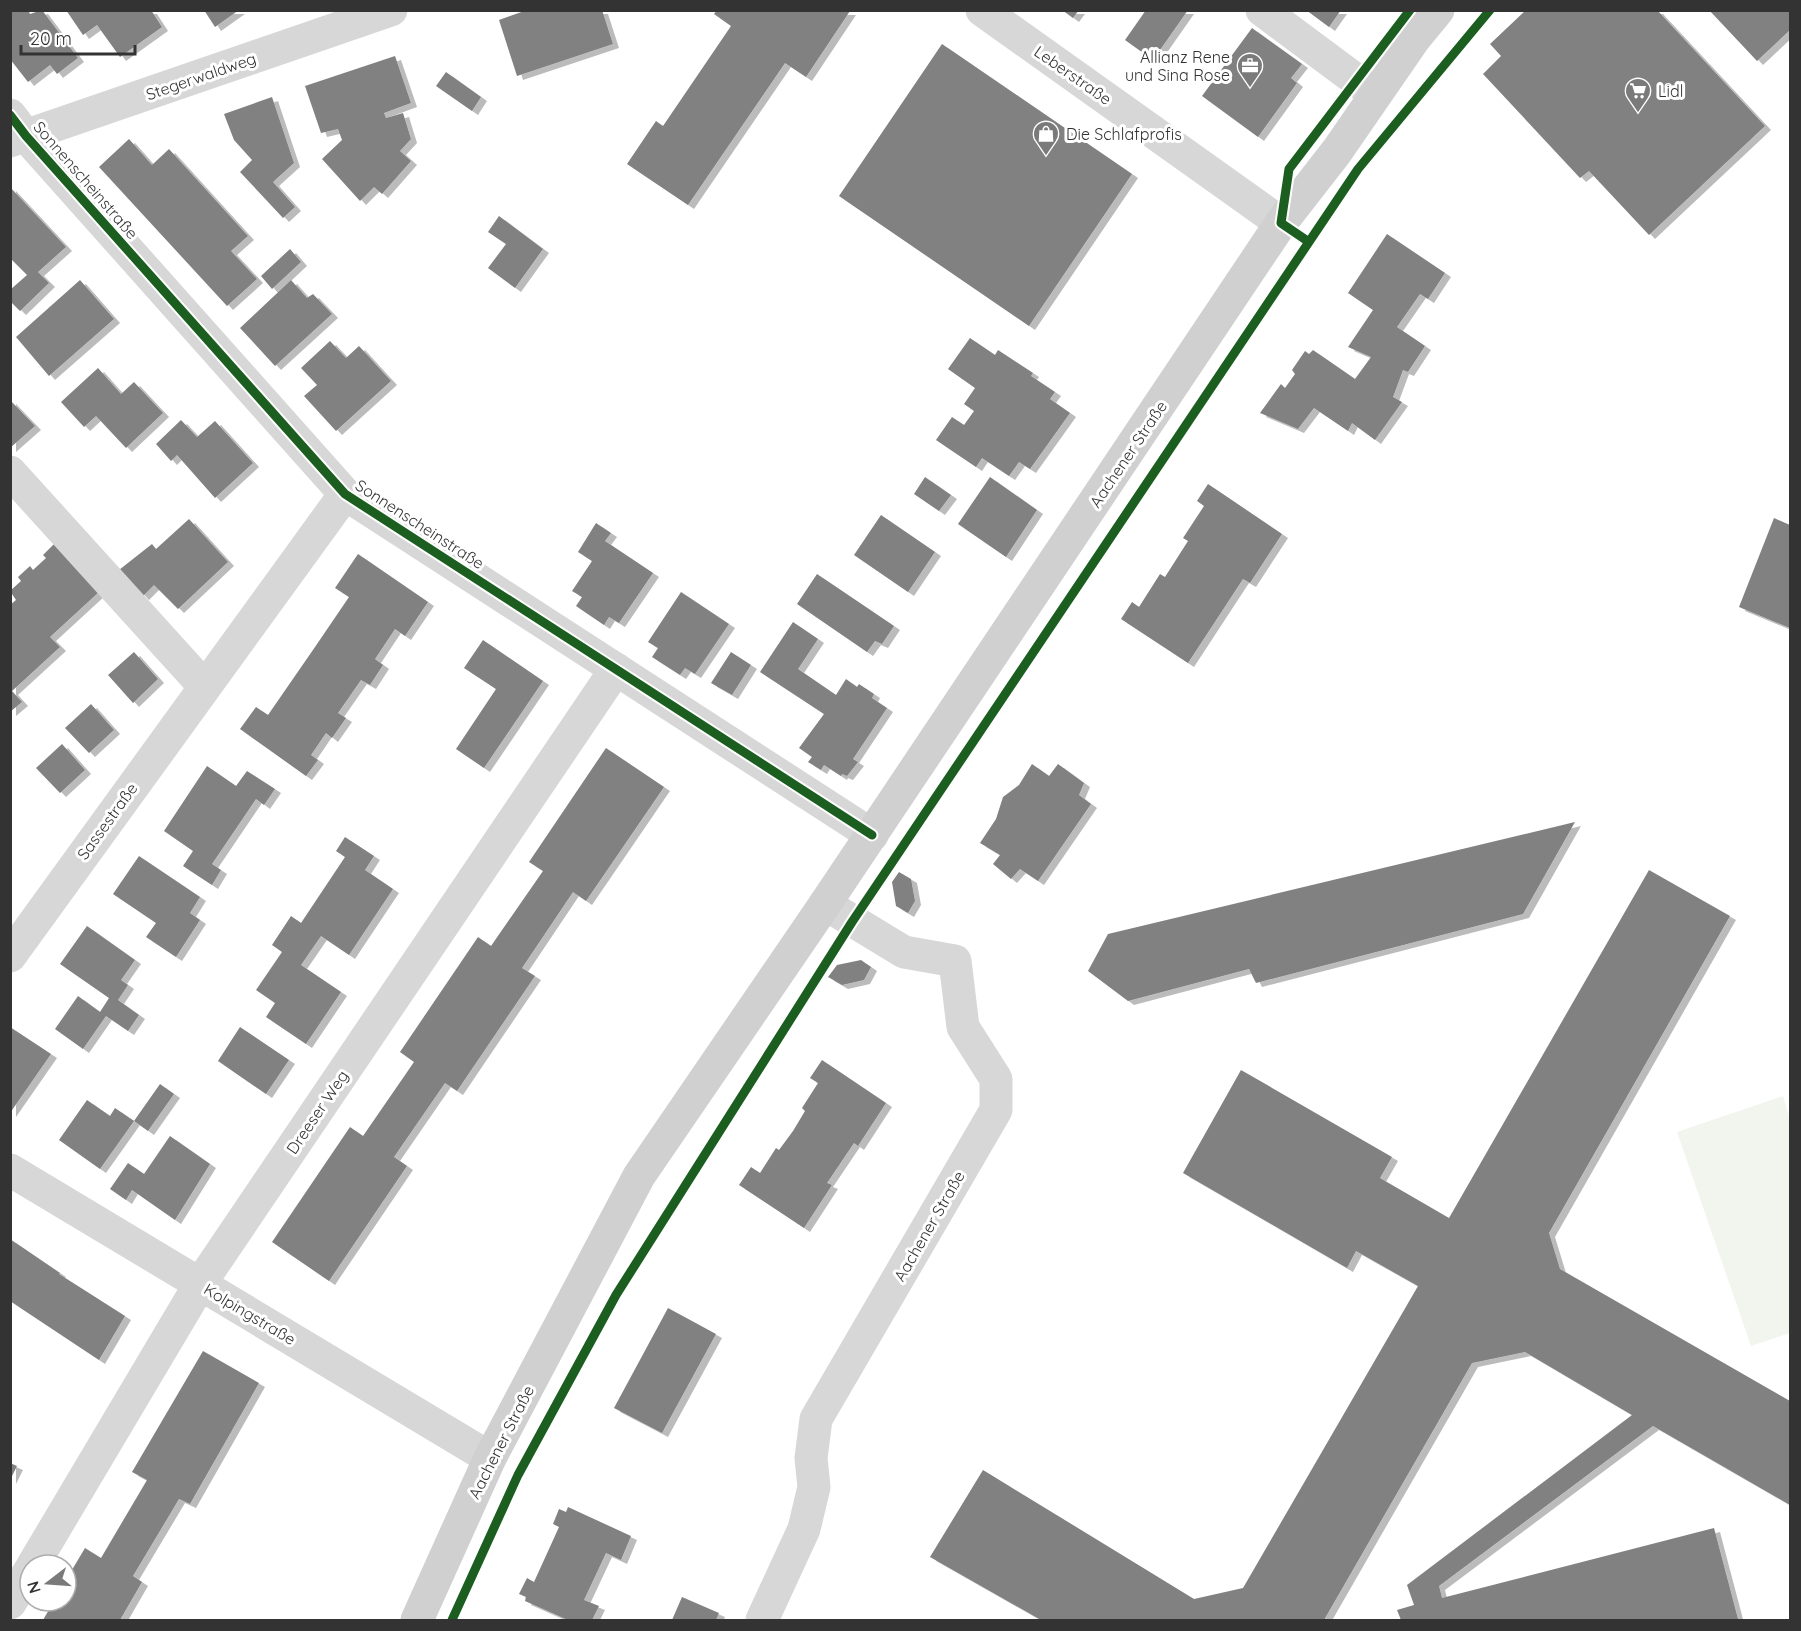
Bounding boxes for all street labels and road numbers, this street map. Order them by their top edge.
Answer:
street label: Leberstraße [1030,41,1116,109]
street label: Stegerwaldweg [143,48,259,104]
street label: Sonnenscheinstraße [29,117,143,243]
street label: Aachener Straße [1085,397,1171,511]
street label: Sonnenscheinstraße [352,475,488,573]
street label: Sassestraße [72,779,142,863]
street label: Dreeser Weg [282,1066,352,1158]
street label: Aachener Straße [889,1167,969,1285]
street label: Kolpingstraße [201,1279,299,1349]
street label: Aachener Straße [464,1382,538,1502]

